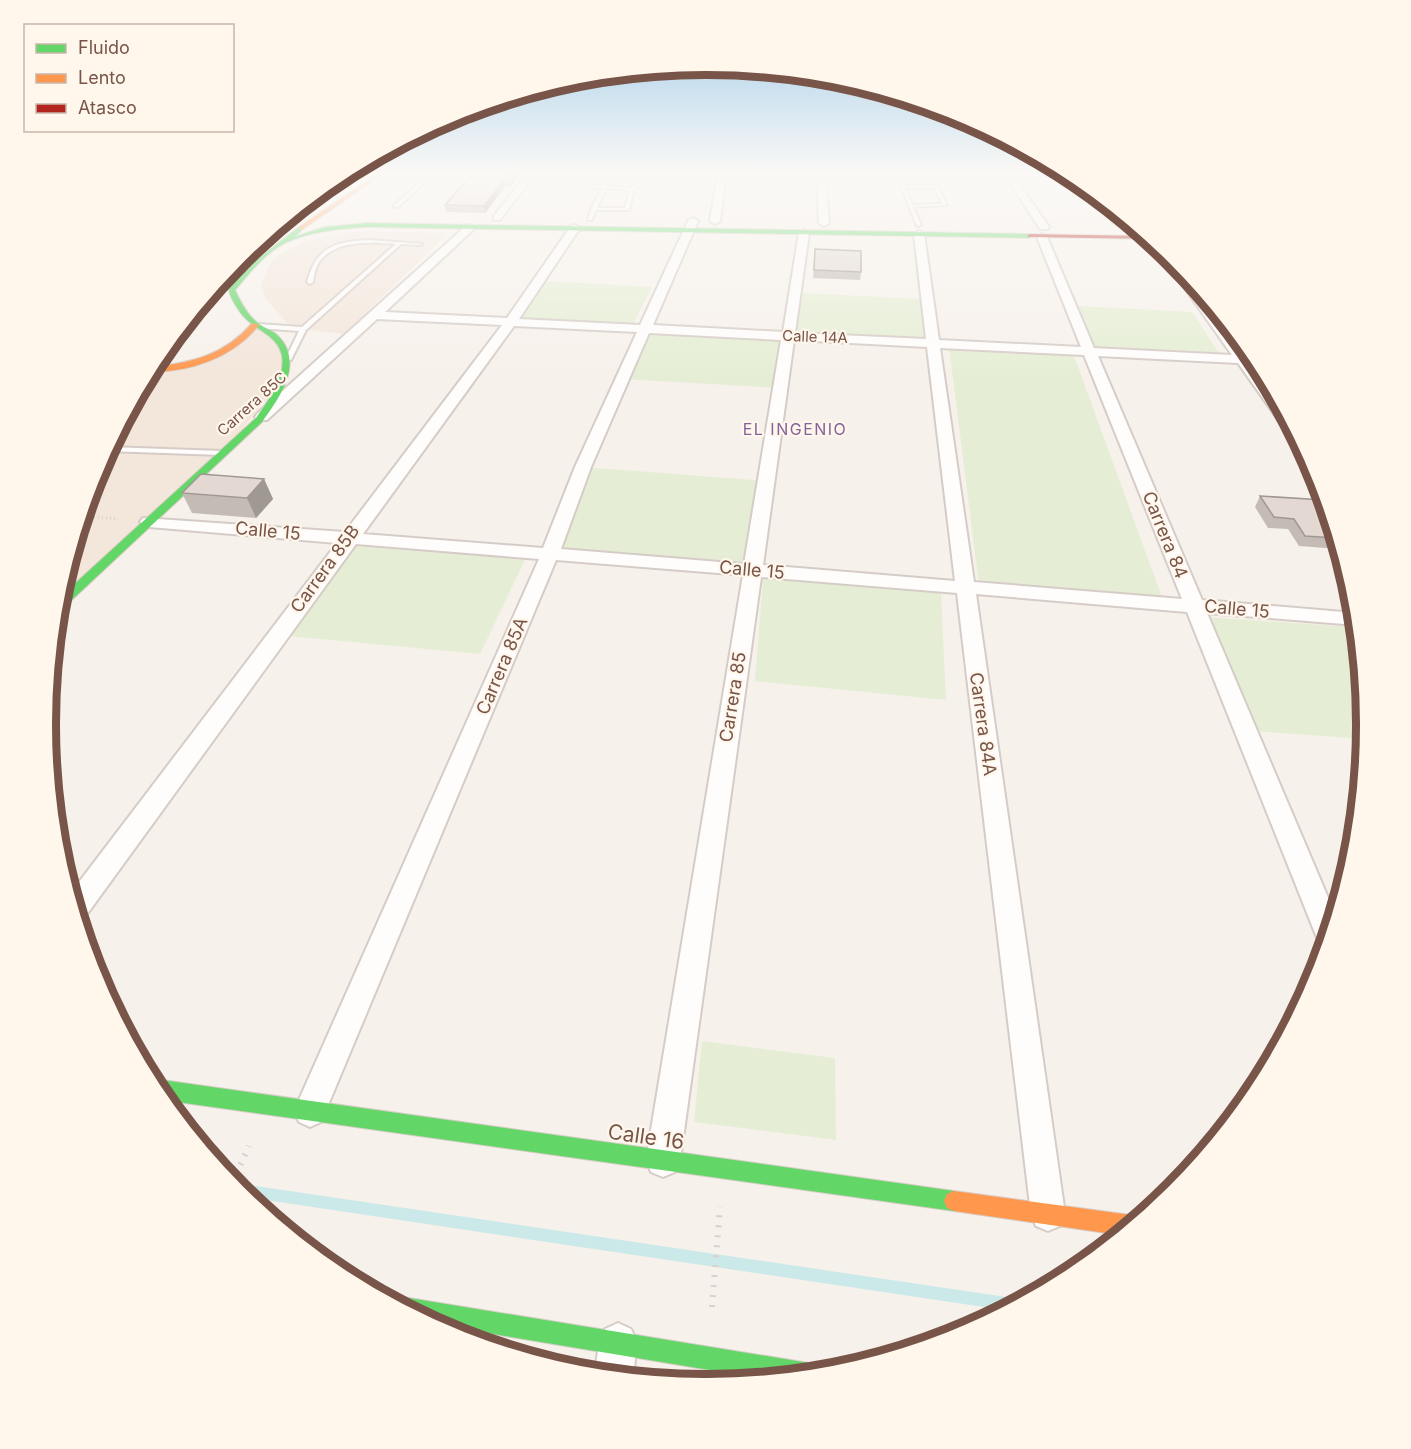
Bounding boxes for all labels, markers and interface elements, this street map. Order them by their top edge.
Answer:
legend [24,24,234,132]
text: Fluido [78,37,130,58]
text: Lento [78,67,126,88]
text: Atasco [78,97,137,118]
street label: Calle 14A [782,326,848,347]
street label: Carrera 85C [213,367,290,440]
district label: EL INGENIO [743,419,847,439]
street label: Carrera 84 [1138,488,1192,581]
street label: Calle 15 [234,517,302,544]
street label: Carrera 85B [286,521,363,617]
street label: Calle 15 [718,556,786,583]
street label: Calle 15 [1203,595,1271,622]
street label: Carrera 85A [472,614,531,718]
street label: Carrera 85 [715,650,750,744]
street label: Carrera 84A [966,671,1001,777]
street label: Calle 16 [606,1119,686,1154]

